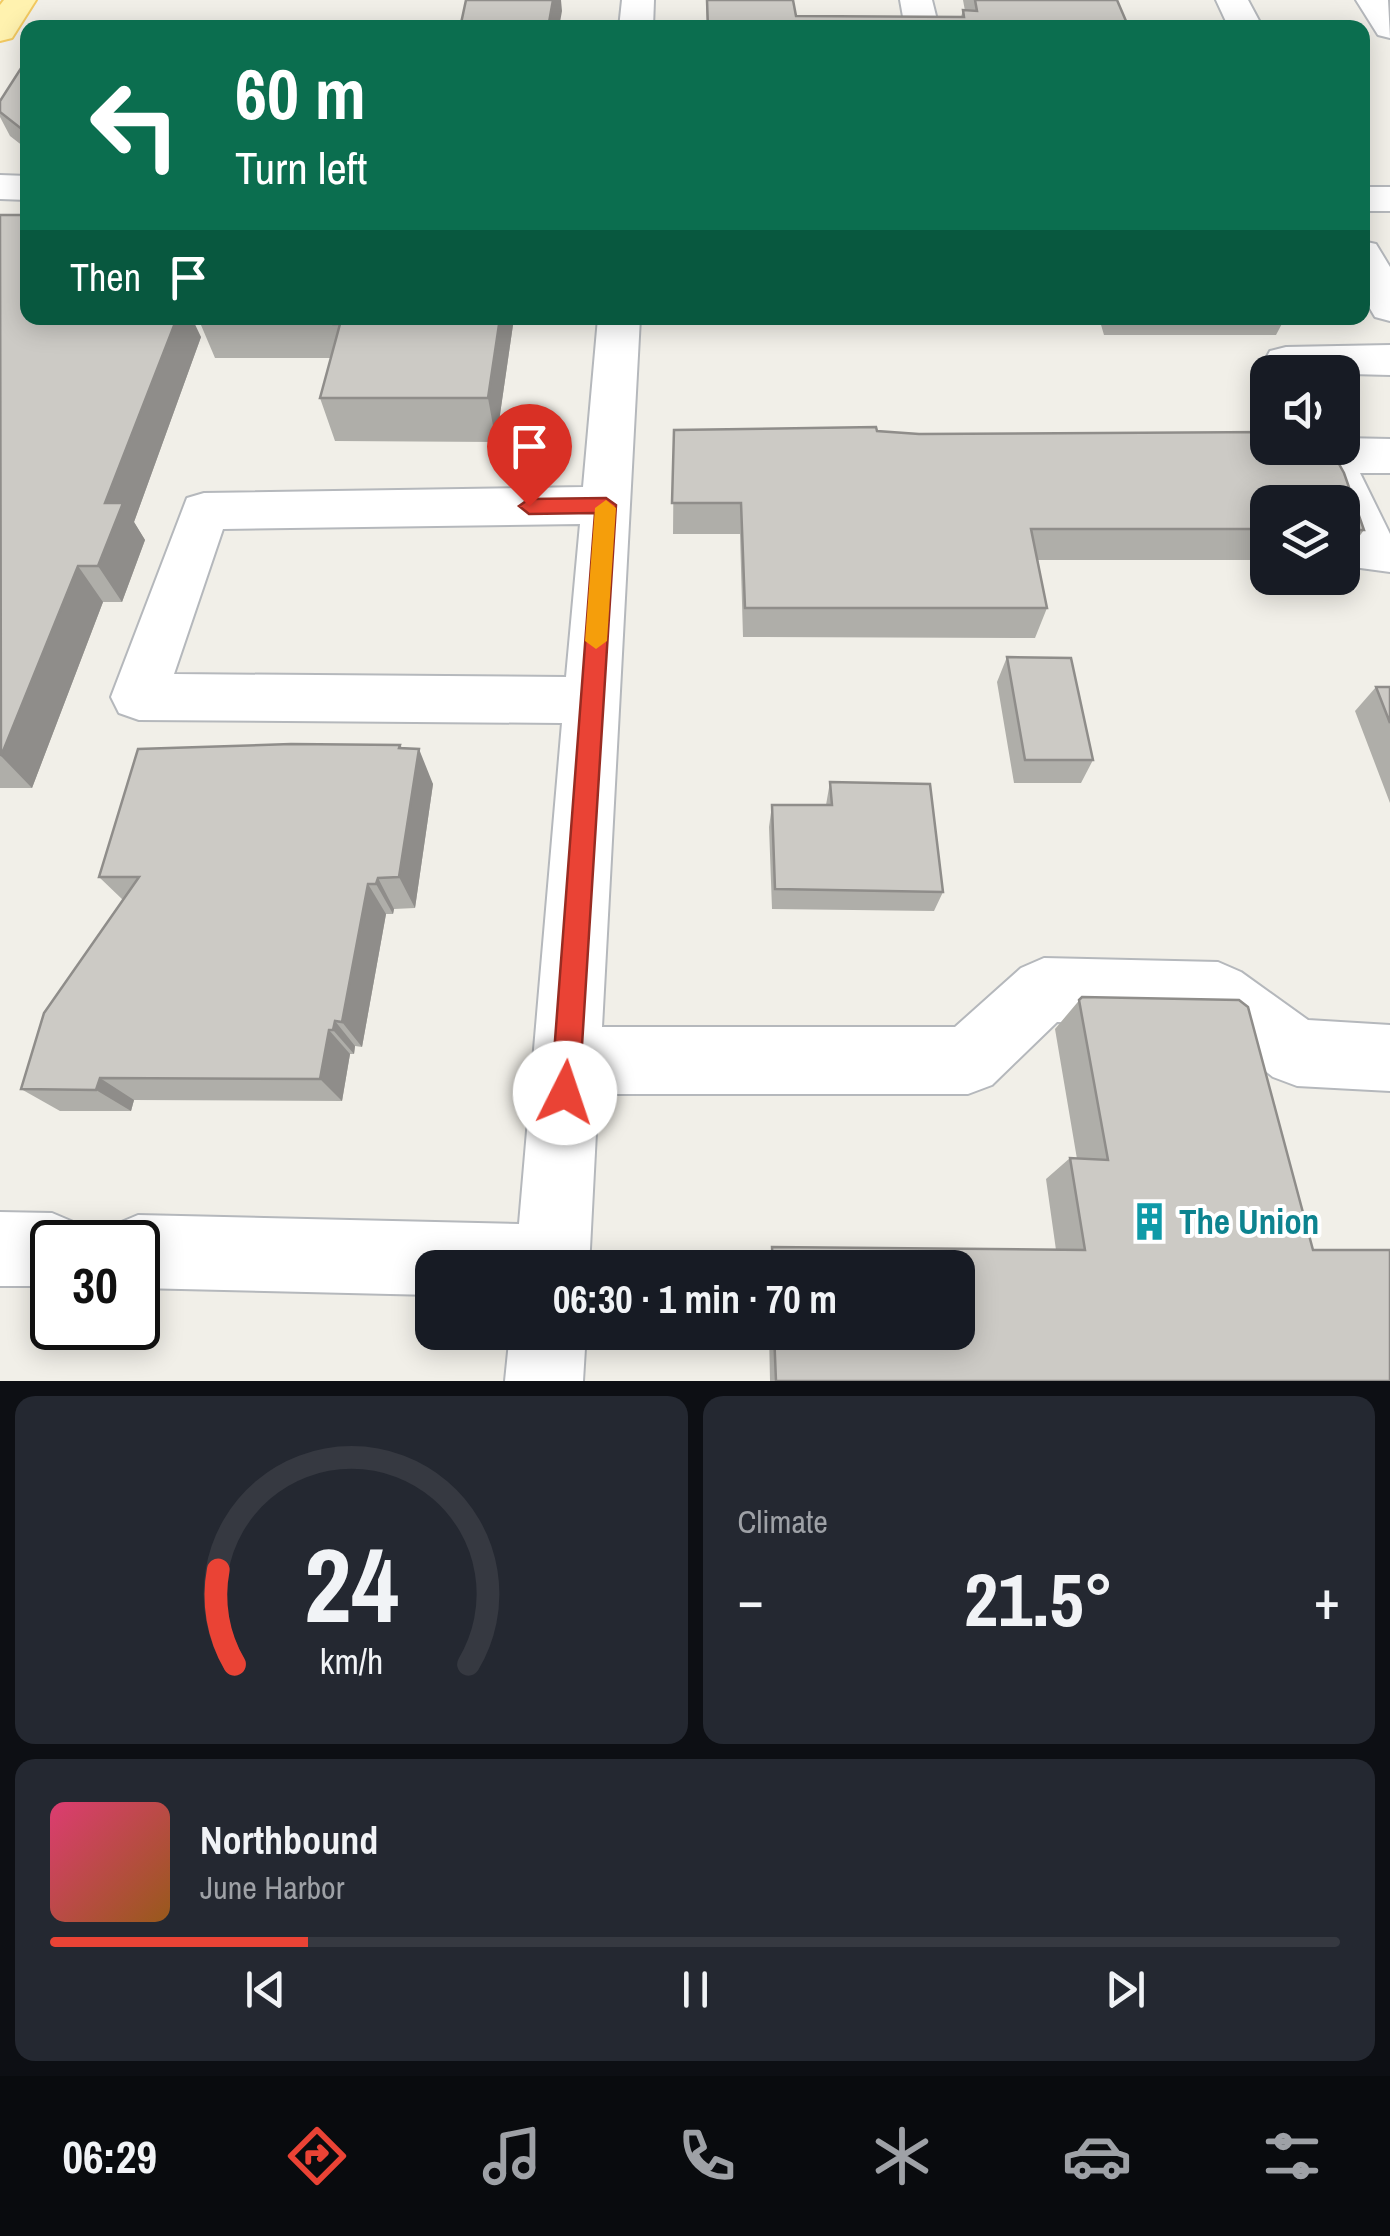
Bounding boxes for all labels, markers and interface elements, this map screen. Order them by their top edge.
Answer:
text: 60 m [235,47,366,141]
icon: left [70,60,200,190]
text: Turn left [235,137,367,198]
icon: arrive [161,250,216,305]
text: Then [70,252,141,303]
map controls [1250,355,1360,595]
button: sound [1250,355,1360,465]
pin [487,404,572,507]
icon: arrive [502,419,557,474]
button: layers [1250,485,1360,595]
position arrow [513,1041,617,1145]
place label: The Union [1179,1198,1319,1245]
building icon: The Union [1128,1201,1170,1243]
speed limit sign: 30 [30,1220,160,1350]
text: 06:30 · 1 min · 70 m [553,1274,837,1325]
text: Climate [738,1500,828,1543]
text: 24 [304,1514,399,1654]
text: 21.5° [964,1548,1114,1649]
text: − [738,1562,764,1636]
text: + [1314,1562,1340,1636]
text: km/h [319,1637,383,1685]
text: Northbound [200,1815,378,1866]
text: June Harbor [200,1866,344,1909]
icon: previous [238,1962,293,2017]
icon: pause [668,1962,723,2017]
icon: next [1098,1962,1153,2017]
icon: directions [282,2121,352,2191]
icon: music [477,2121,547,2191]
icon: phone [672,2121,742,2191]
icon: climate [867,2121,937,2191]
icon: car [1062,2121,1132,2191]
icon: filters [1257,2121,1327,2191]
text: 06:29 [63,2126,157,2187]

